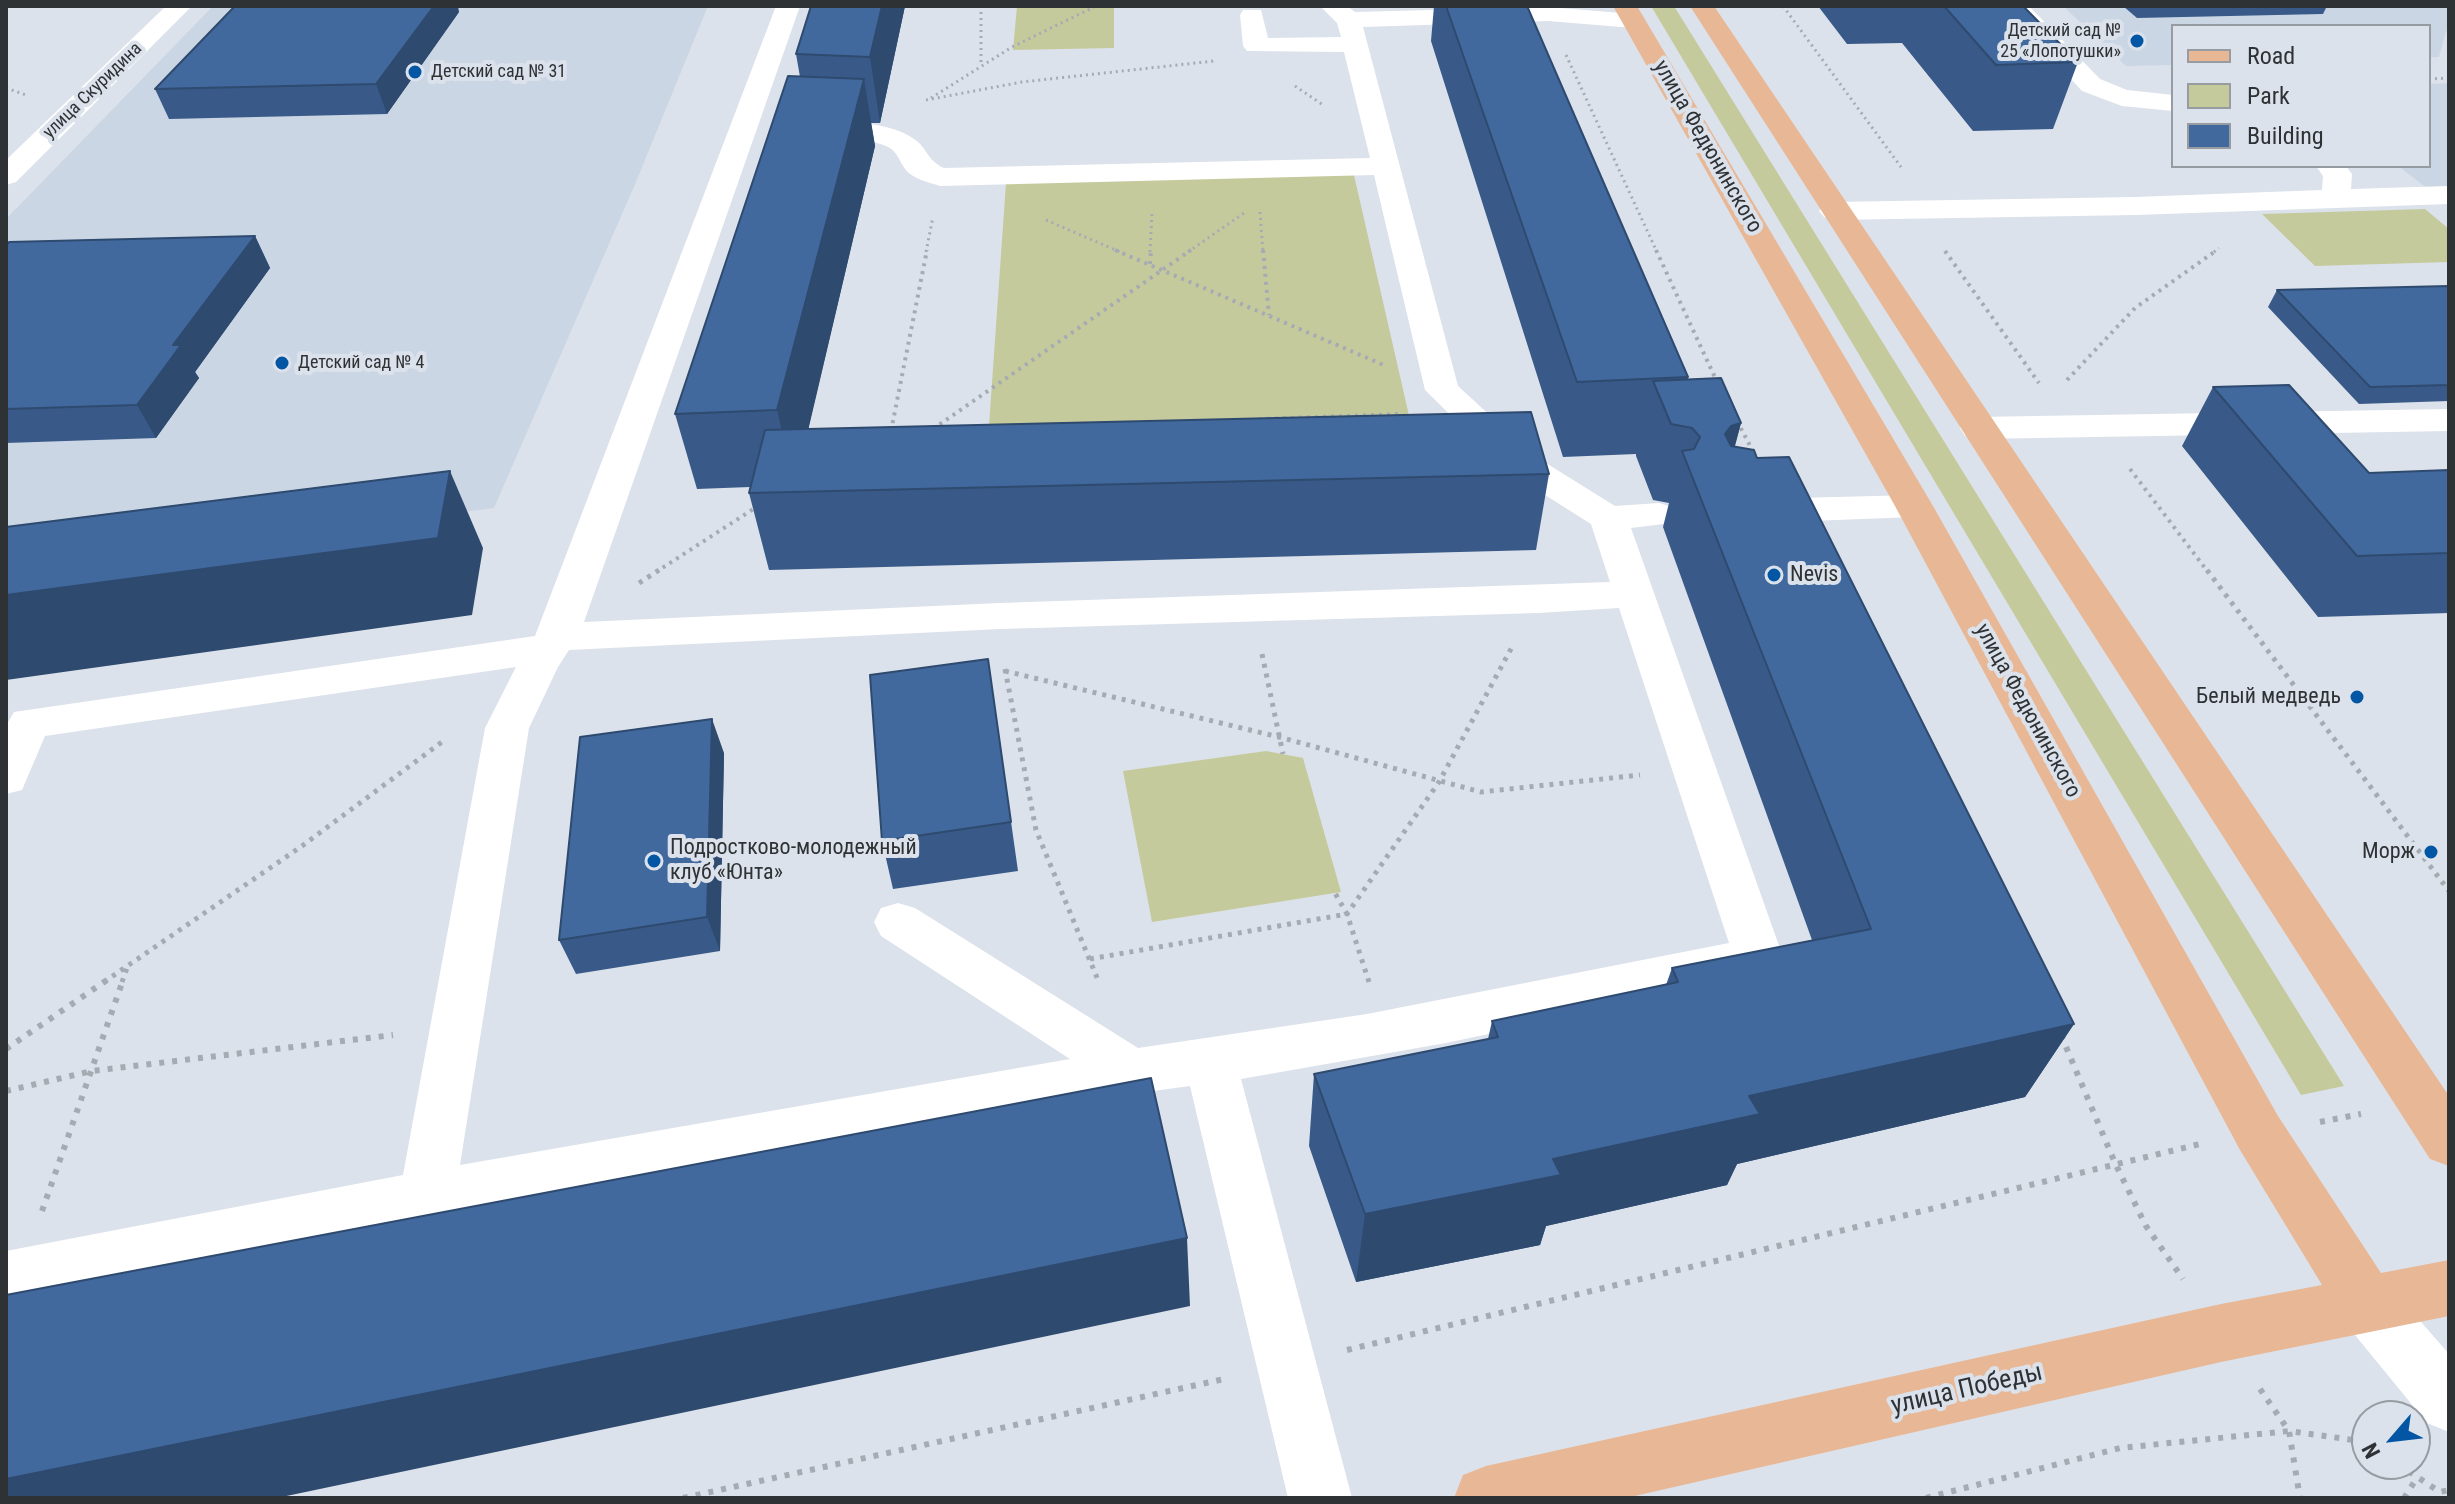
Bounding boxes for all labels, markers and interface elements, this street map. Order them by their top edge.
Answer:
place label: Детский сад № 25 «Лопотушки» [2000,20,2121,62]
legend [2171,24,2431,168]
marker: Детский сад № 25 «Лопотушки» [2128,32,2146,50]
street label: улица Скуридина [39,39,147,143]
text: Road [2247,42,2295,70]
street label: улица Федюнинского [1647,56,1767,238]
place label: Детский сад № 31 [431,61,566,83]
marker: Детский сад № 31 [406,63,424,81]
text: Park [2247,82,2290,110]
text: Building [2247,122,2324,150]
place label: Детский сад № 4 [298,352,424,374]
marker: Детский сад № 4 [273,354,291,372]
place label: Nevis [1790,562,1838,588]
marker: Nevis [1765,566,1783,584]
street label: улица Федюнинского [1968,619,2086,803]
place label: Белый медведь [2196,684,2341,710]
marker: Белый медведь [2348,688,2366,706]
place label: Подростково-молодежный клуб «Юнта» [670,835,917,886]
place label: Морж [2362,839,2415,865]
marker: Морж [2422,843,2440,861]
marker: Подростково-молодежный клуб «Юнта» [645,852,663,870]
street label: улица Победы [1888,1357,2046,1423]
north arrow [2351,1400,2431,1480]
text: N [2357,1439,2385,1462]

